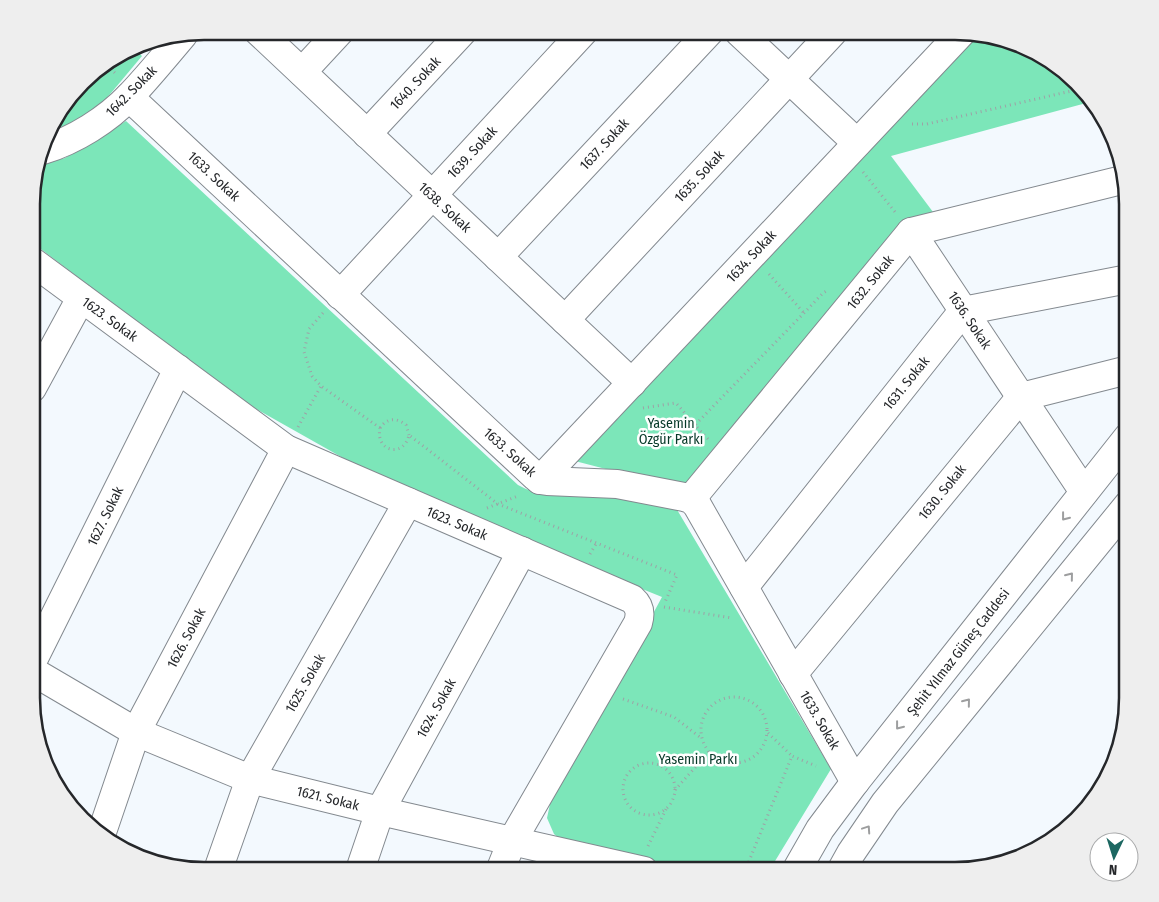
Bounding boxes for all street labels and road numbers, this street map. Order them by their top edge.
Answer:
street label: 1640. Sokak [386,53,445,114]
street label: 1642. Sokak [102,62,161,120]
street label: 1637. Sokak [576,115,633,174]
street label: 1639. Sokak [444,122,501,182]
street label: 1635. Sokak [671,146,728,206]
street label: 1633. Sokak [184,148,244,205]
street label: 1638. Sokak [415,179,475,236]
street label: 1634. Sokak [723,226,780,286]
street label: 1632. Sokak [843,251,898,313]
street label: 1636. Sokak [944,288,995,353]
street label: 1623. Sokak [78,293,141,346]
street label: 1631. Sokak [880,353,933,414]
street label: 1633. Sokak [480,424,540,481]
street label: 1630. Sokak [915,461,970,523]
street label: 1627. Sokak [84,483,127,549]
street label: 1623. Sokak [424,503,490,544]
street label: Şehit Yılmaz Güneş Caddesi [903,585,1013,719]
street label: 1626. Sokak [164,605,210,671]
street label: 1625. Sokak [282,650,329,716]
street label: 1624. Sokak [413,675,460,741]
street label: 1633. Sokak [796,688,843,753]
street label: 1621. Sokak [295,783,361,815]

